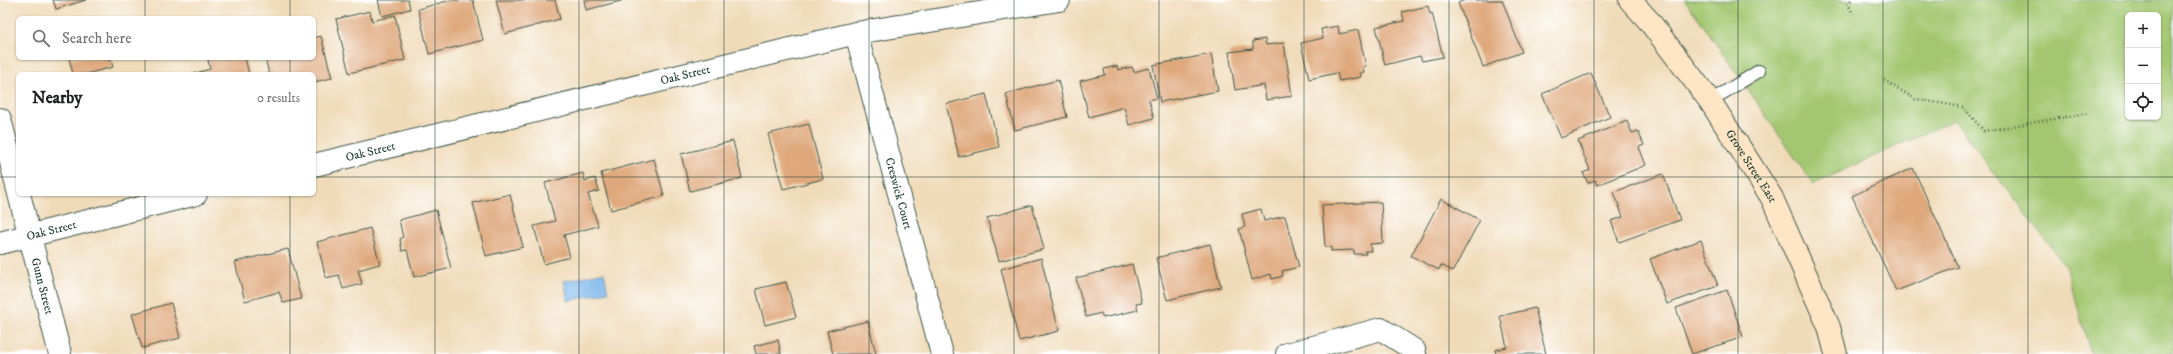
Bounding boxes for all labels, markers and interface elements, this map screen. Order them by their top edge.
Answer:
map controls [2125,12,2161,120]
button: + [2125,12,2161,48]
search box [16,16,316,60]
icon: search [30,27,52,49]
text: Search here [62,29,131,48]
button: − [2125,48,2161,84]
street label: Oak Street [659,61,712,88]
button: locate [2125,84,2161,120]
text: Nearby [32,87,82,109]
text: 0 results [257,90,300,106]
street label: Grove Street East [1723,127,1781,205]
street label: Oak Street [344,138,397,165]
street label: Creswick Court [882,156,916,231]
street label: Oak Street [25,217,78,244]
street label: Gunn Street [28,256,57,316]

